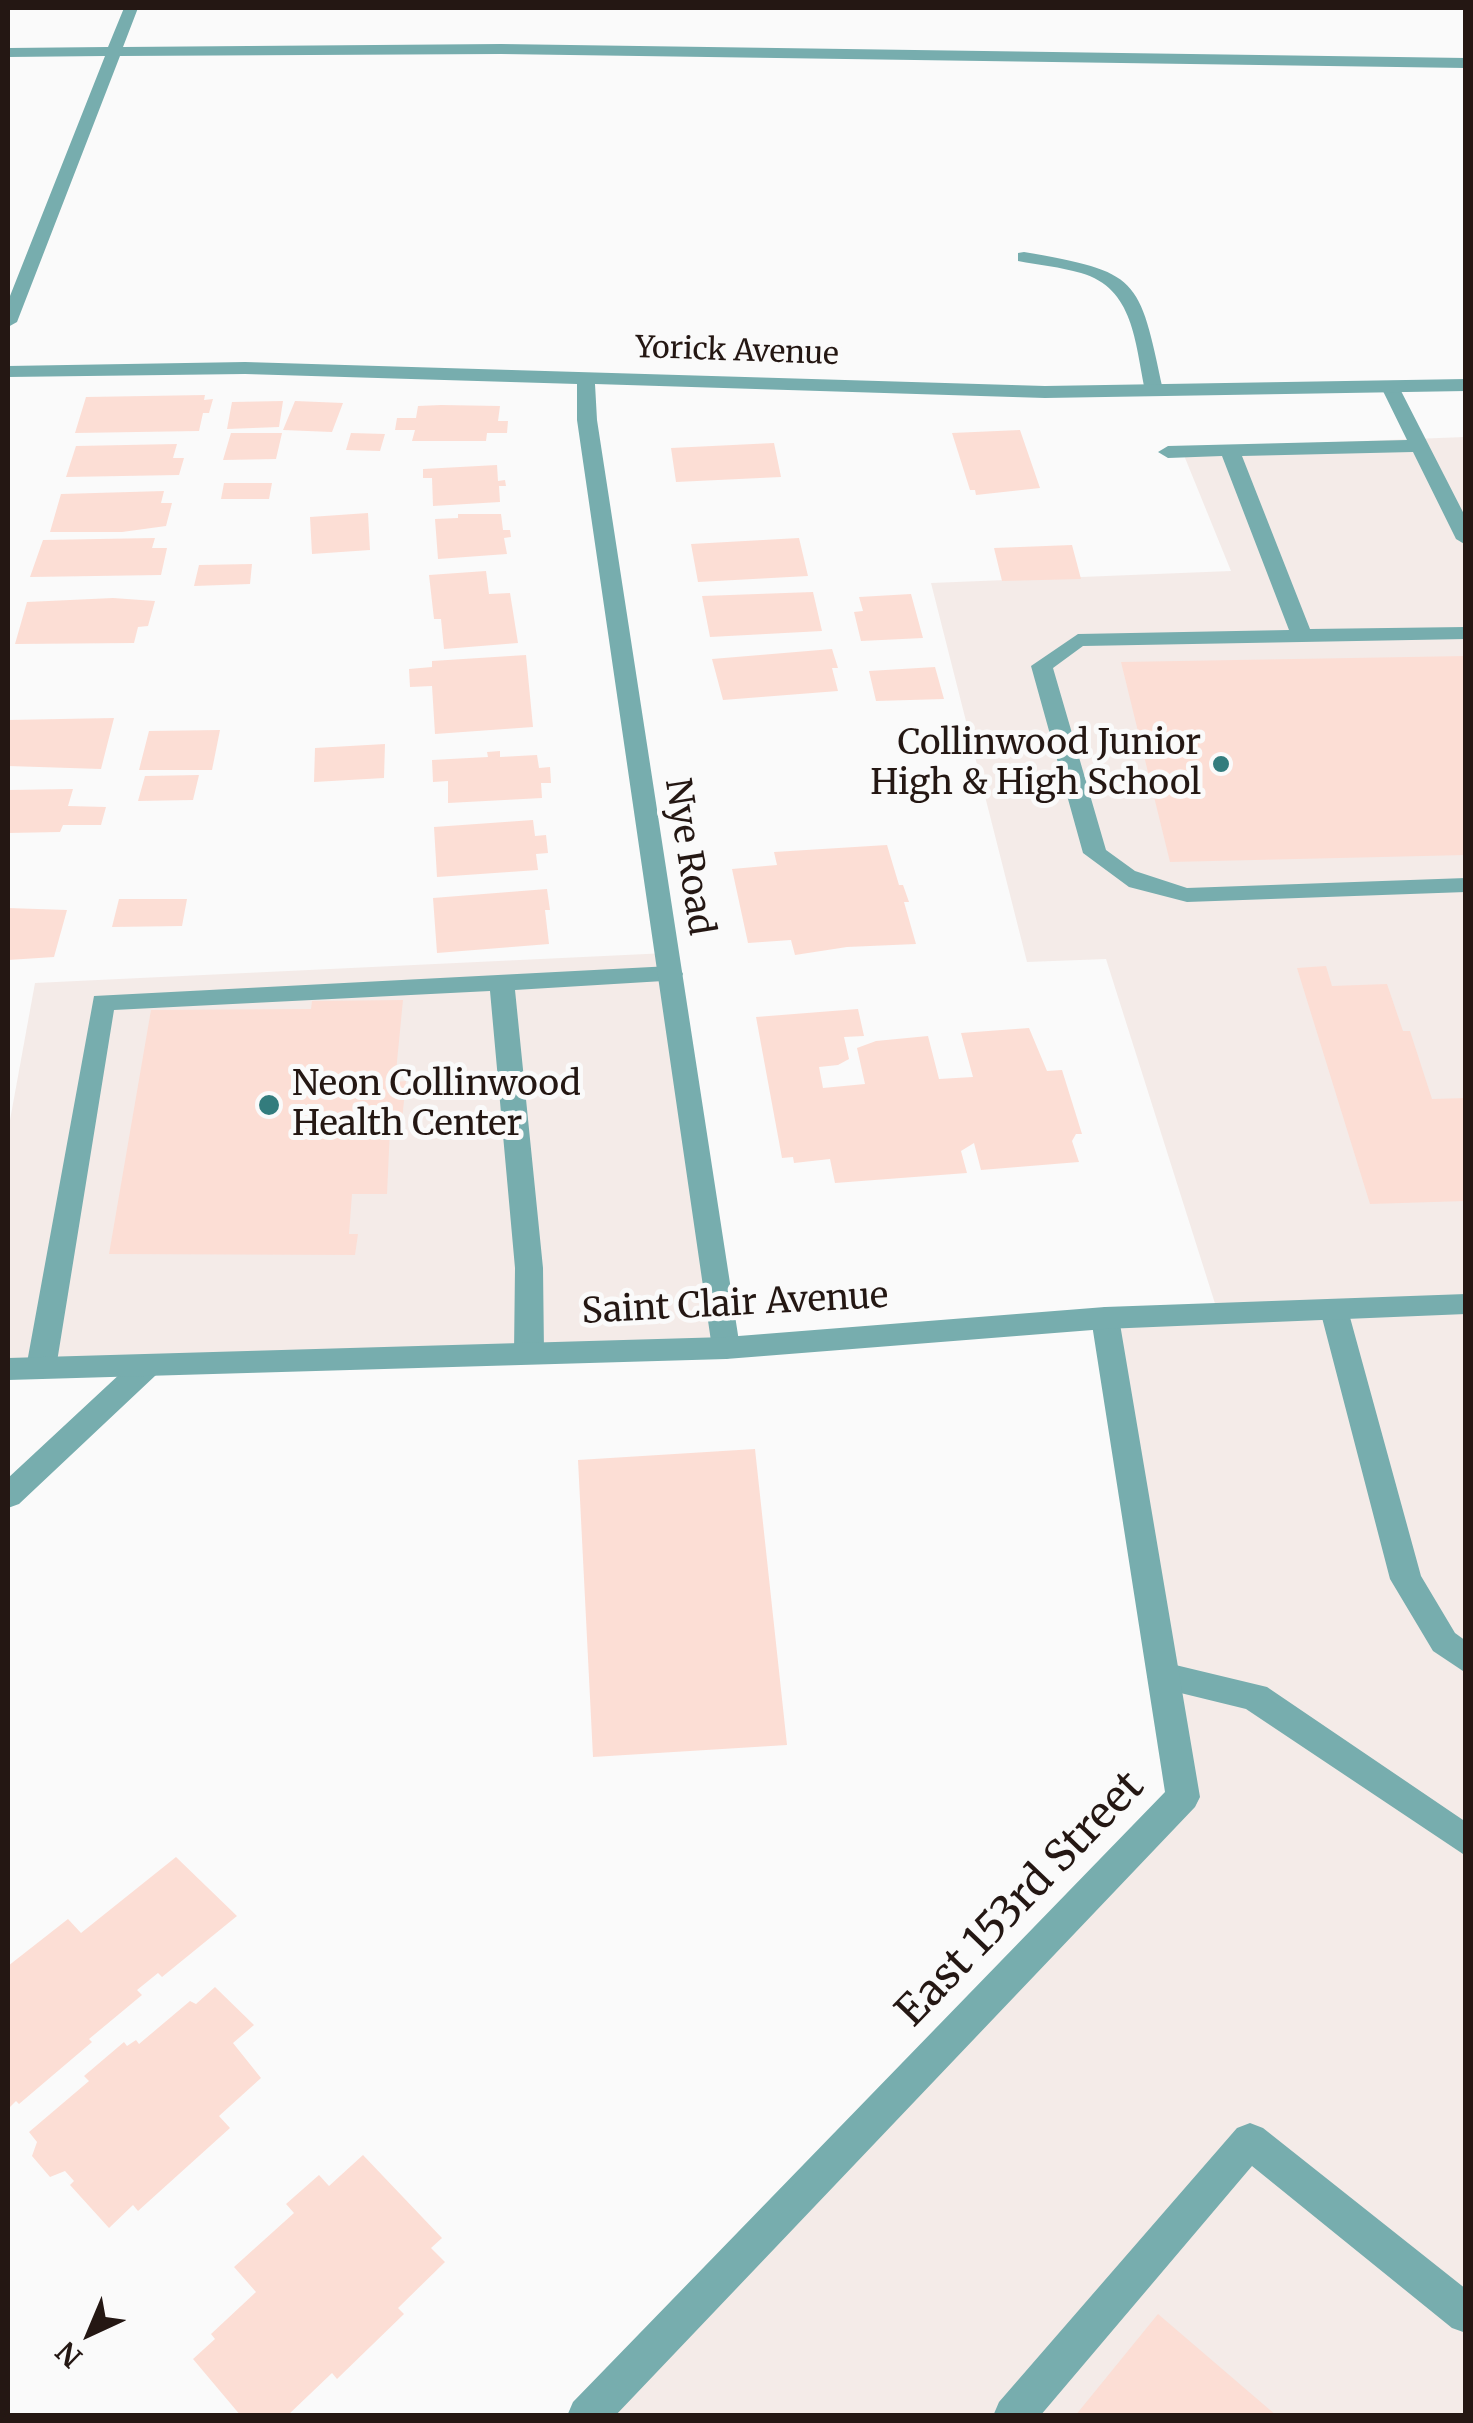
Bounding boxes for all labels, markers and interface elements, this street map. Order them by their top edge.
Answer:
street label: Yorick Avenue [635,330,839,374]
place label: Collinwood Junior High & High School [870,723,1201,805]
marker: Collinwood Junior High & High School [1210,753,1232,775]
street label: Nye Road [655,776,721,938]
place label: Neon Collinwood Health Center [292,1064,581,1146]
marker: Neon Collinwood Health Center [256,1092,282,1118]
street label: Saint Clair Avenue [581,1276,889,1334]
street label: East 153rd Street [887,1762,1155,2038]
north arrow [40,2283,140,2383]
text: N [49,2334,90,2375]

